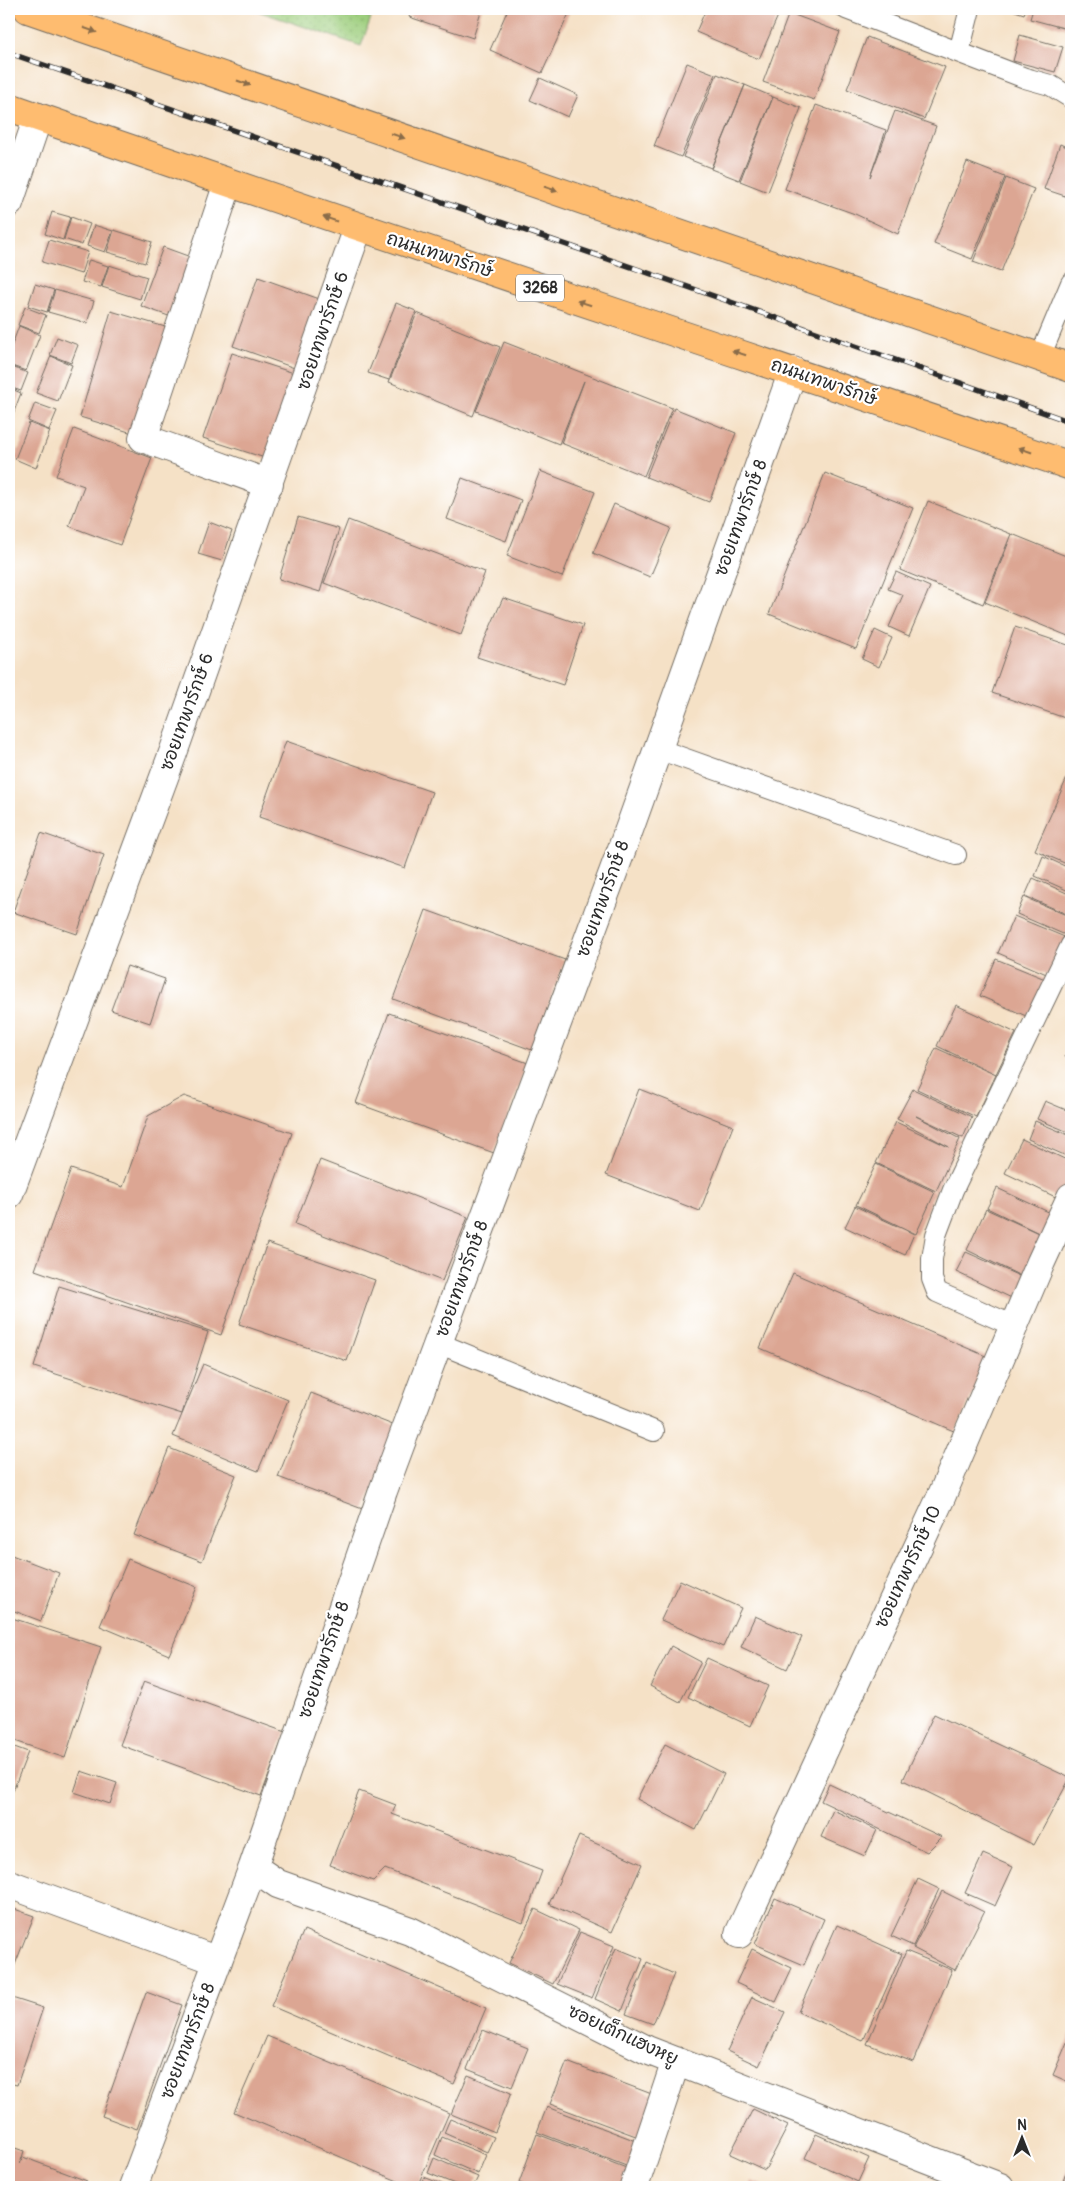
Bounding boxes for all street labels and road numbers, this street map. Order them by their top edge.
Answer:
street label: ถนนเทพารักษ์ [384,225,498,283]
street label: ซอยเทพารักษ์ 6 [290,268,354,393]
road number: 3268 [516,274,564,302]
street label: ถนนเทพารักษ์ [768,351,881,411]
street label: ซอยเทพารักษ์ 8 [707,456,773,580]
street label: ซอยเทพารักษ์ 6 [153,649,219,774]
street label: ซอยเทพารักษ์ 8 [569,837,635,961]
street label: ซอยเทพารักษ์ 8 [428,1217,494,1341]
street label: ซอยเทพารักษ์ 10 [868,1501,946,1632]
street label: ซอยเทพารักษ์ 8 [291,1598,355,1722]
street label: ซอยเทพารักษ์ 8 [153,1979,221,2102]
street label: ซอยเต็กแฮงหยู [563,1998,683,2072]

